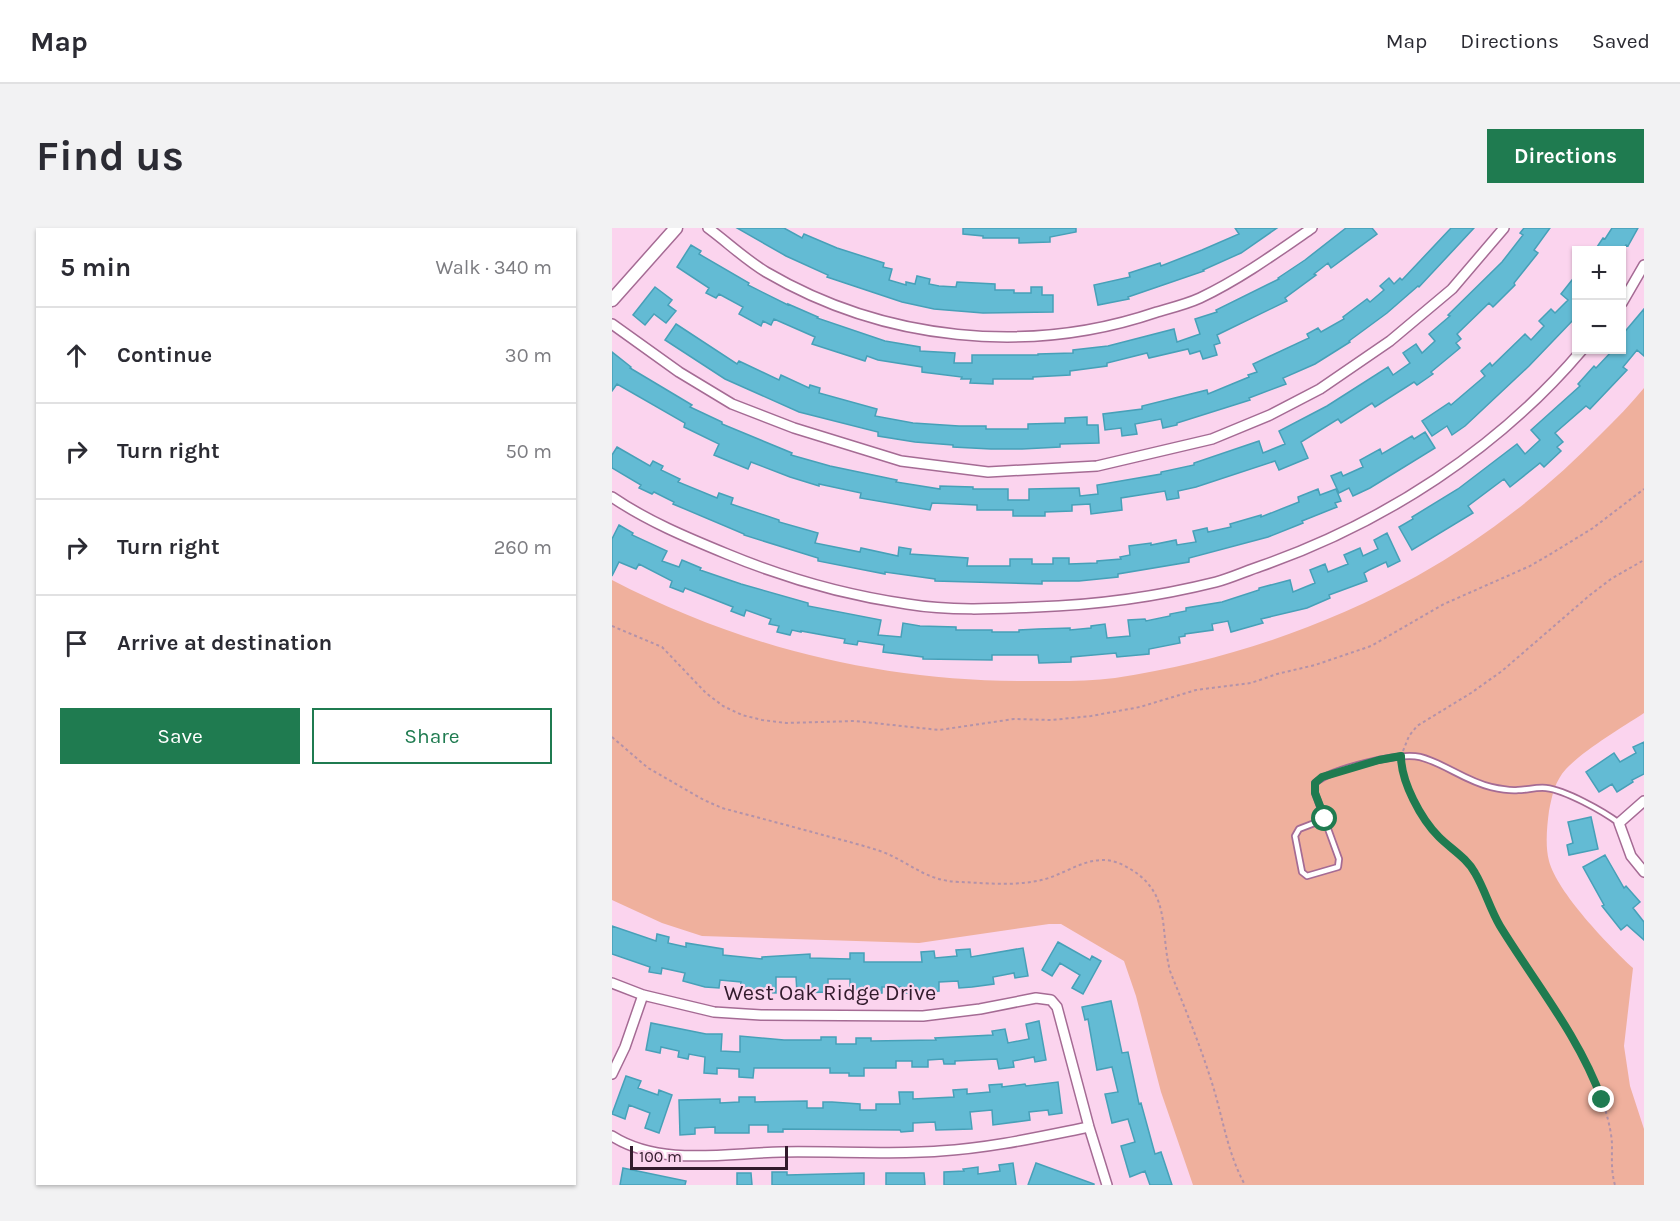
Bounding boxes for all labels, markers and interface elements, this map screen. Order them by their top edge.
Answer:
text: Map [30,25,88,58]
text: Map [1386,29,1427,53]
text: Directions [1460,29,1559,53]
text: Saved [1592,29,1650,53]
button: Directions [1487,129,1644,183]
text: Find us [36,131,184,181]
map controls [1572,246,1626,354]
button: + [1572,246,1626,300]
text: 5 min [60,252,131,283]
text: Walk · 340 m [436,256,552,279]
button: − [1572,300,1626,354]
icon: ahead [60,339,93,372]
text: Continue [117,342,212,368]
text: 30 m [505,344,552,367]
icon: right [60,435,93,468]
text: Turn right [117,438,220,464]
text: 50 m [505,440,552,463]
icon: right [60,531,93,564]
text: Turn right [117,534,220,560]
text: 260 m [494,536,552,559]
icon: arrive [60,627,93,660]
text: Arrive at destination [117,630,332,656]
button: Save [60,708,300,764]
button: Share [312,708,552,764]
route start [1311,805,1337,831]
street label: West Oak Ridge Drive [724,980,936,1006]
route end [1588,1086,1614,1112]
scale bar [630,1143,788,1170]
text: 100 m [639,1147,682,1166]

